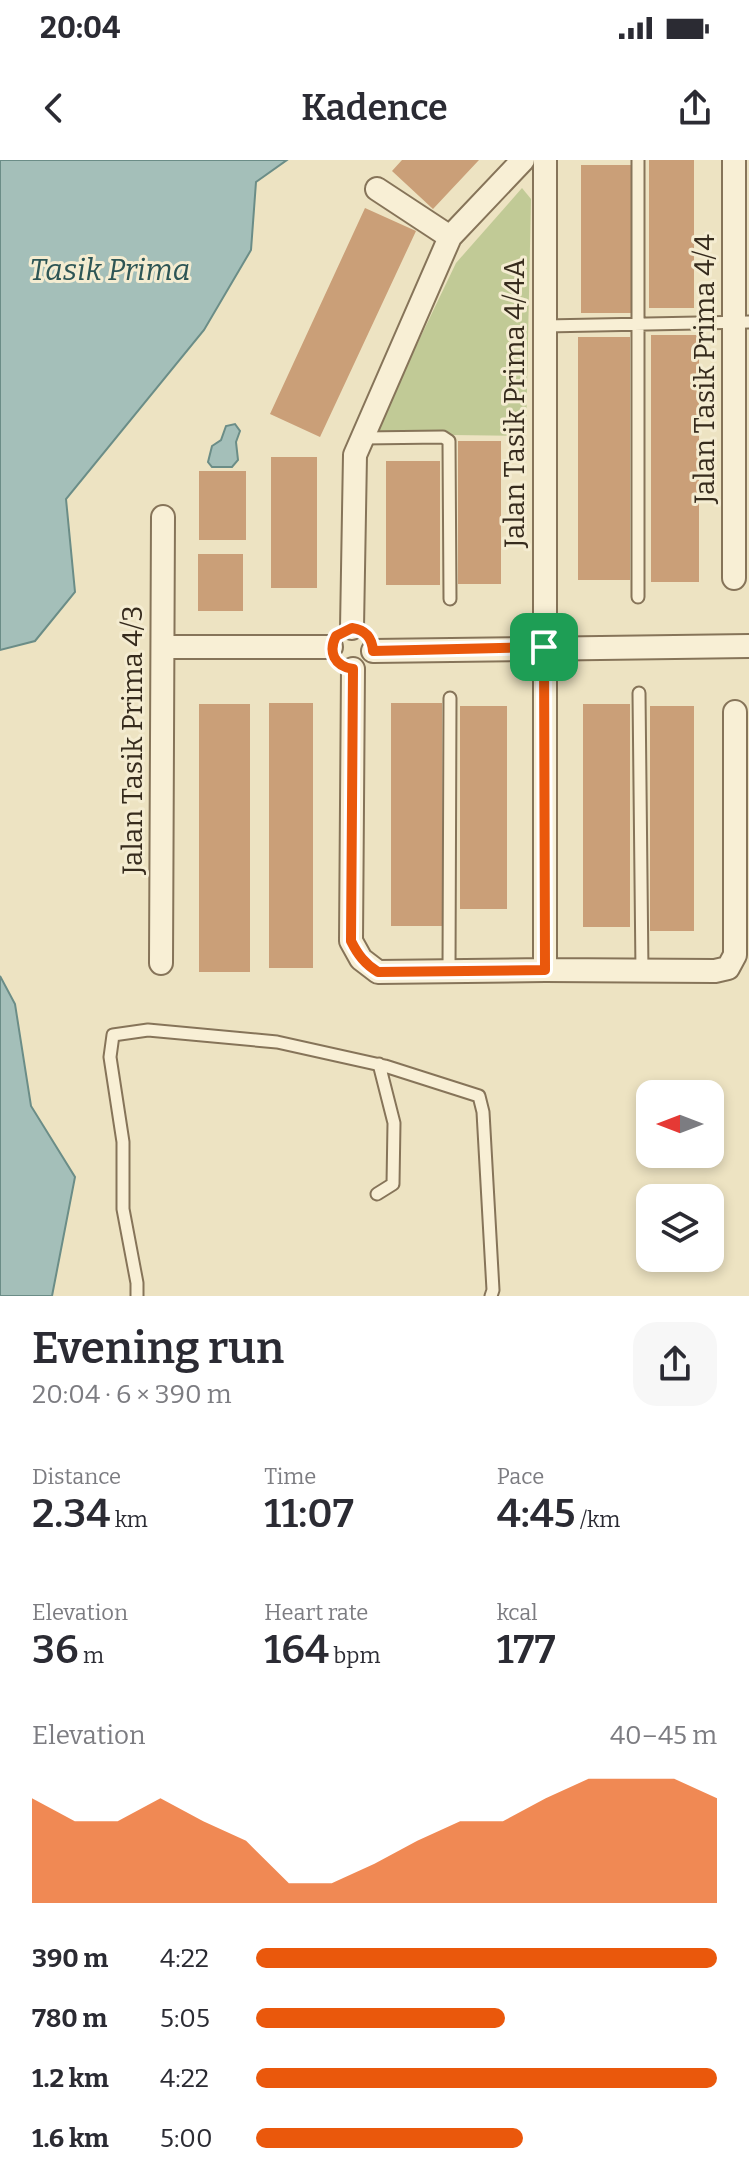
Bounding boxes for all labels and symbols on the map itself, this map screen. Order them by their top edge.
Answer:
street label: Jalan Tasik Prima 4/4 [688,234,721,505]
water label: Tasik Prima [30,252,190,288]
street label: Jalan Tasik Prima 4/4A [498,258,531,549]
street label: Jalan Tasik Prima 4/3 [116,605,149,876]
pin [510,613,578,681]
north arrow [636,1080,724,1168]

